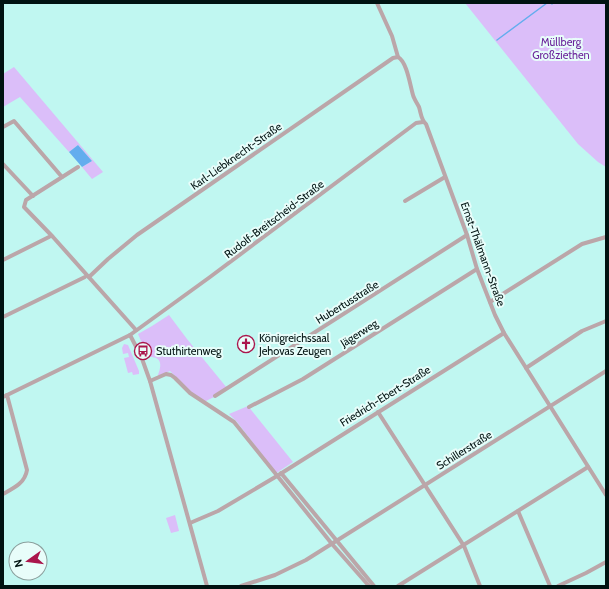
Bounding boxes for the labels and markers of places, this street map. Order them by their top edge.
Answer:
place label: Königreichssaal Jehovas Zeugen [258,331,331,358]
church icon: Königreichssaal Jehovas Zeugen [236,334,256,354]
bus stop icon: Stuthirtenweg [133,341,153,361]
place label: Stuthirtenweg [156,344,222,358]

